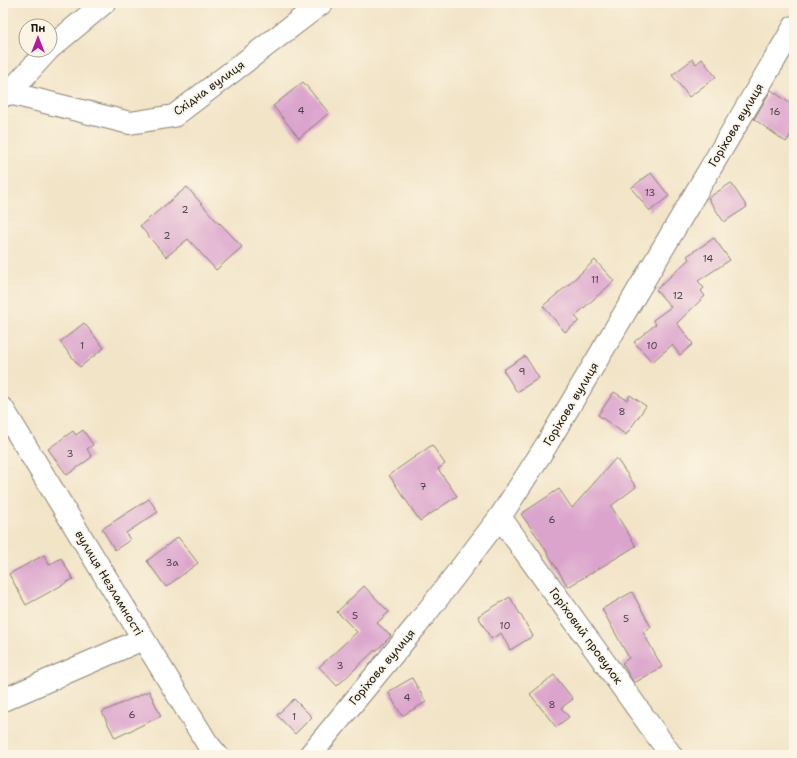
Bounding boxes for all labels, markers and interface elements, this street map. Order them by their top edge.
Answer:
north arrow [18,18,58,58]
text: Пн [31,21,45,36]
street label: Східна вулиця [170,57,248,119]
street label: Горіхова вулиця [705,80,767,170]
house number: 4 [298,104,305,117]
house number: 16 [770,105,780,118]
house number: 13 [645,186,655,199]
house number: 2 [182,203,189,216]
house number: 2 [164,229,171,242]
house number: 14 [703,252,713,265]
house number: 11 [591,273,599,286]
house number: 12 [673,289,683,302]
house number: 1 [80,339,84,352]
house number: 10 [647,339,657,352]
street label: Горіхова вулиця [540,359,602,449]
house number: 9 [519,365,526,378]
house number: 8 [619,405,626,418]
house number: 3 [67,447,74,460]
house number: 7 [420,480,427,493]
house number: 6 [549,513,556,526]
street label: вулиця Незламності [71,527,147,639]
house number: 3а [165,556,179,569]
street label: Горіховий провулок [545,584,627,688]
house number: 5 [352,609,358,622]
house number: 5 [623,612,629,625]
house number: 10 [500,619,510,632]
street label: Горіхова вулиця [345,625,419,709]
house number: 3 [337,659,344,672]
house number: 4 [404,691,411,704]
house number: 8 [549,698,556,711]
house number: 6 [129,708,136,721]
house number: 1 [292,710,296,723]

